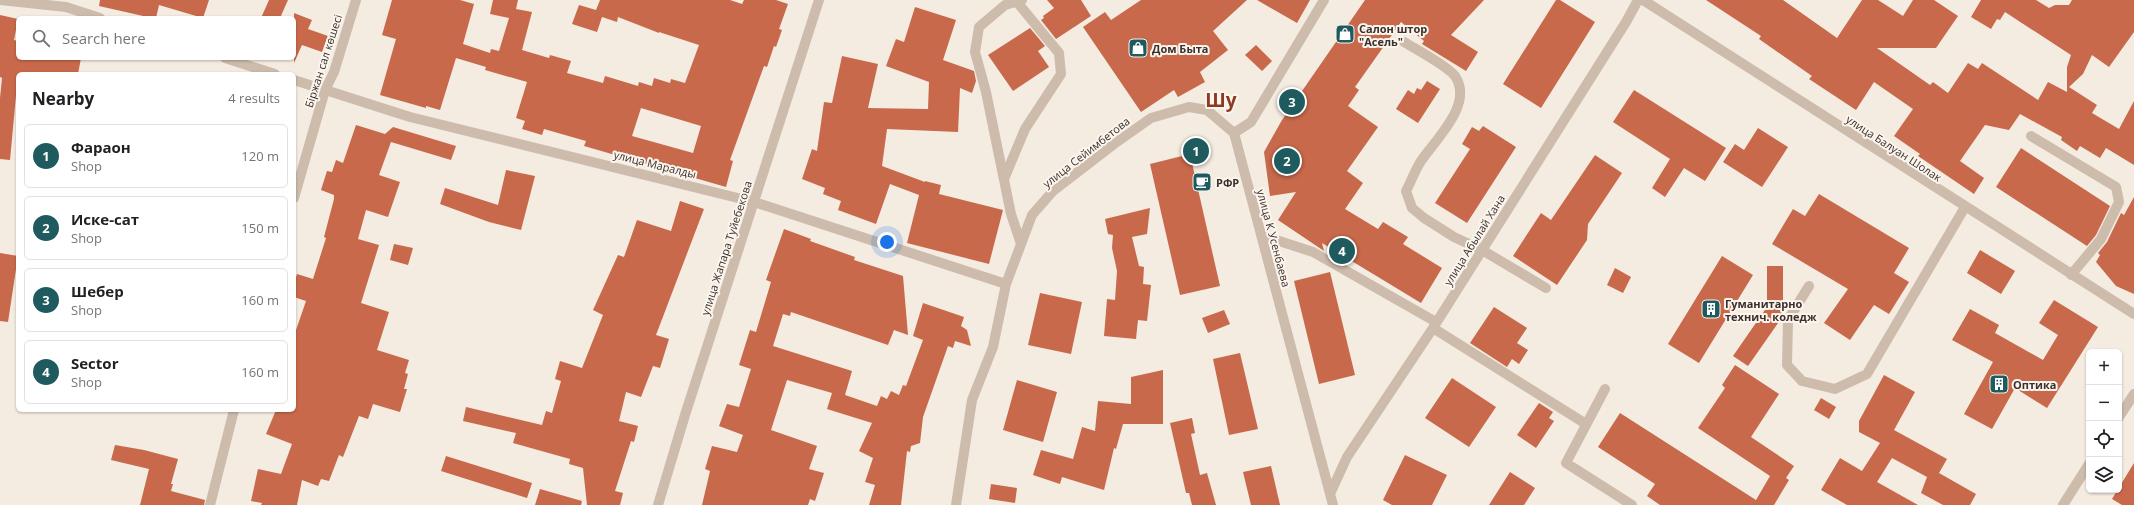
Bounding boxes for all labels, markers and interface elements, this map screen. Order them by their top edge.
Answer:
street label: Біржан сал көшесі [301,13,345,109]
search box [16,16,296,60]
place label: Салон штор "Асель" [1359,21,1427,49]
shop icon: Салон штор "Асель" [1334,23,1356,45]
icon: search [30,27,52,49]
text: Search here [62,28,146,48]
shop icon: Дом Быта [1127,37,1149,59]
place label: Дом Быта [1152,41,1208,56]
text: Nearby [32,87,94,110]
district label: Шу [1205,87,1237,113]
pin: 3 [1279,87,1305,117]
text: 4 results [228,89,280,107]
street label: улица Балуан Шолак [1843,111,1945,185]
street label: улица Сейимбетова [1039,113,1133,191]
pin: 1 [1183,136,1209,166]
text: Фараон [71,137,131,157]
street label: улица Маралды [612,146,698,182]
pin: 2 [1274,146,1300,176]
text: 1 [42,147,50,165]
text: 120 m [241,147,279,165]
text: Shop [71,157,102,175]
cafe icon: РФР [1191,171,1213,193]
place label: РФР [1216,175,1239,190]
street label: улица Жапара Туйебекова [697,179,755,317]
street label: улица К Усенбаева [1254,187,1294,289]
street label: улица Абылай Хана [1440,192,1508,288]
text: Иске-сат [71,209,139,229]
text: 2 [42,219,50,237]
text: 150 m [241,219,279,237]
text: Shop [71,229,102,247]
your location [877,232,897,252]
pin: 4 [1329,236,1355,266]
text: Шебер [71,281,124,301]
text: 3 [42,291,50,309]
text: 160 m [241,291,279,309]
place label: Гуманитарно технич. коледж [1725,296,1817,324]
building icon: Гуманитарно технич. коледж [1700,298,1722,320]
text: Shop [71,301,102,319]
map controls [2086,349,2122,493]
button: + [2086,349,2122,385]
text: Sector [71,353,118,373]
text: 4 [42,363,50,381]
text: 160 m [241,363,279,381]
text: Shop [71,373,102,391]
building icon: Оптика [1988,373,2010,395]
place label: Оптика [2013,377,2056,392]
button: − [2086,385,2122,421]
button: locate [2086,421,2122,457]
button: layers [2086,457,2122,493]

